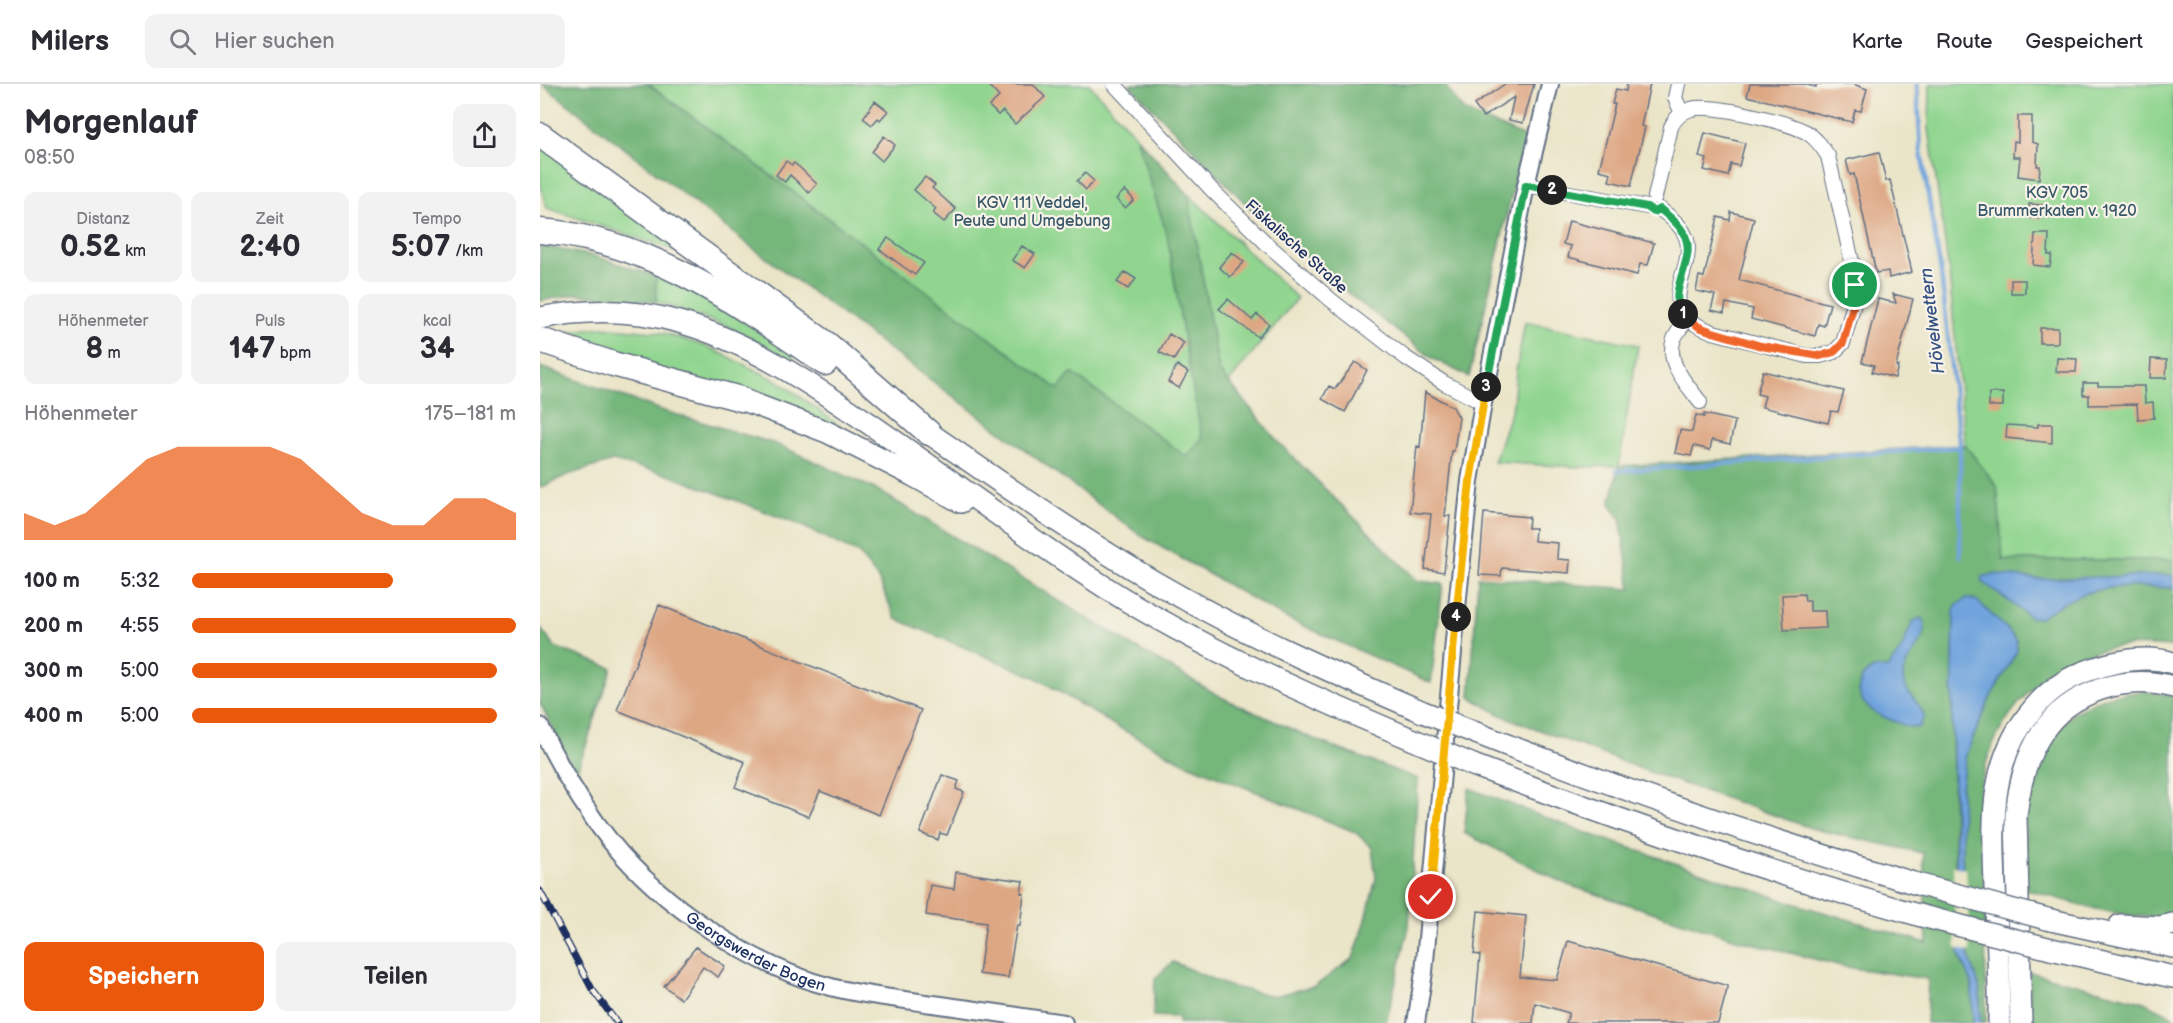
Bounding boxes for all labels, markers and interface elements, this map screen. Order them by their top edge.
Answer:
search box [145,14,565,68]
text: Milers [30,25,109,58]
icon: search [166,25,199,58]
text: Hier suchen [214,28,335,55]
text: Karte [1851,29,1903,54]
text: Route [1936,29,1992,54]
text: Gespeichert [2025,29,2143,54]
text: Morgenlauf [24,103,198,143]
button: share [453,104,516,167]
text: 08:50 [24,146,75,170]
pin: 2 [1537,175,1567,205]
text: 2 [1547,180,1557,199]
park label: KGV 705 Brummerkaten v. 1920 [1977,184,2137,221]
park label: KGV 111 Veddel, Peute und Umgebung [953,194,1111,231]
street label: Fiskalische Straße [1241,196,1352,298]
text: Distanz [76,210,130,229]
text: Zeit [256,210,284,229]
text: Tempo [412,210,462,229]
text: 0.52 [60,229,121,265]
text: 2:40 [239,229,301,265]
text: 5:07 [391,229,451,265]
text: km [121,242,146,261]
text: /km [451,242,483,261]
pin [1829,259,1880,310]
water label: Hövelwettern [1916,267,1949,375]
icon: arrive [1838,268,1871,301]
pin: 1 [1668,299,1698,329]
text: 1 [1680,304,1686,323]
text: Höhenmeter [58,312,148,331]
text: Puls [255,312,285,331]
text: kcal [423,312,451,331]
text: 8 [85,331,103,367]
text: 147 [229,331,276,367]
text: 34 [419,331,455,367]
text: m [103,344,121,363]
text: bpm [276,344,311,363]
pin: 3 [1471,372,1501,402]
text: 3 [1481,377,1491,396]
text: Höhenmeter [24,402,137,426]
text: 175–181 m [425,402,516,426]
text: 100 m [24,569,80,593]
text: 5:32 [120,569,160,593]
pin: 4 [1441,602,1471,632]
text: 4 [1451,607,1461,626]
text: 200 m [24,614,83,638]
text: 4:55 [120,614,159,638]
text: 300 m [24,659,83,683]
text: 5:00 [120,659,159,683]
text: 400 m [24,704,83,728]
text: 5:00 [120,704,159,728]
pin [1405,871,1456,922]
icon: check [1414,880,1447,913]
street label: Georgswerder Bogen [682,908,828,996]
button: Speichern [24,942,264,1011]
button: Teilen [276,942,516,1011]

